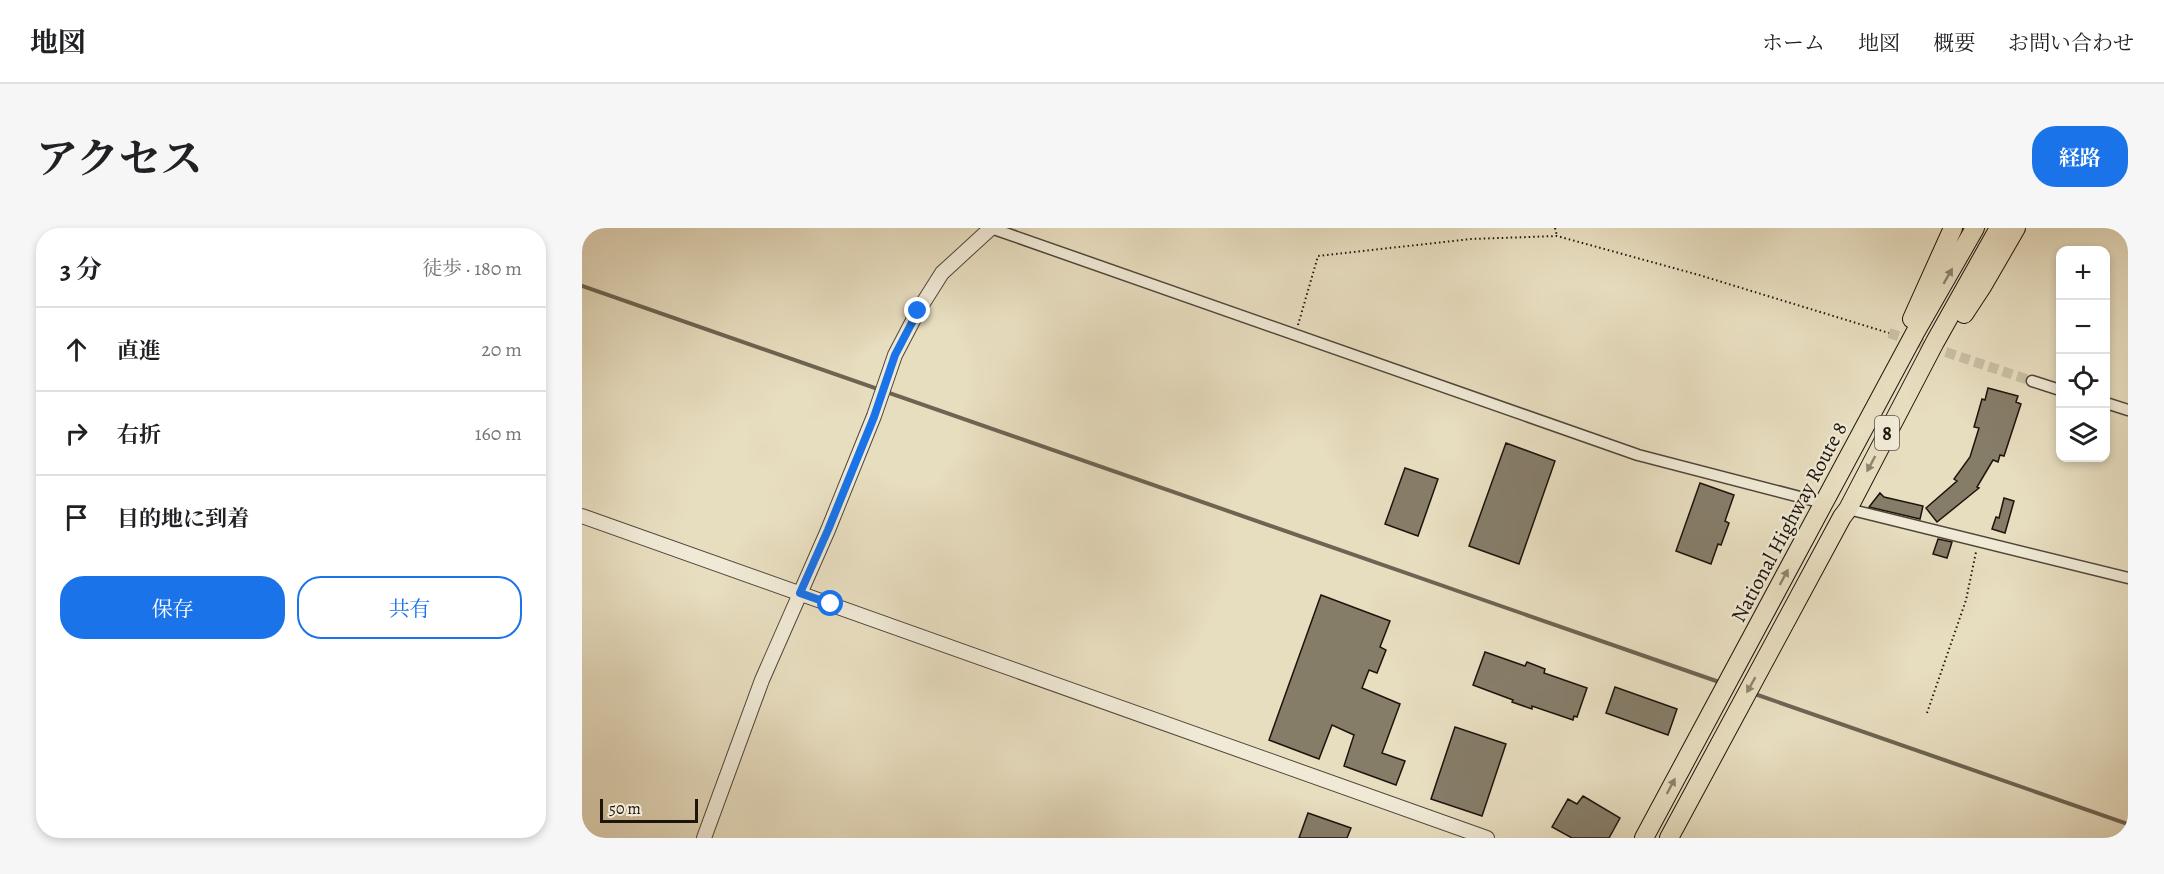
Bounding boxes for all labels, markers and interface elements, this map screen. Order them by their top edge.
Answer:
text: 地図 [30,24,86,62]
text: ホーム [1762,29,1825,57]
text: 地図 [1858,29,1900,57]
text: 概要 [1933,29,1975,57]
text: お問い合わせ [2008,29,2134,57]
button: 経路 [2032,126,2128,187]
text: アクセス [36,130,203,187]
map controls [2056,246,2110,462]
button: + [2056,246,2110,300]
text: 3 分 [60,252,102,287]
text: 徒歩 · 180 m [422,255,522,282]
one-way arrow [1942,268,1952,285]
route end [904,297,930,323]
button: − [2056,300,2110,354]
icon: ahead [60,333,93,366]
text: 直進 [117,336,161,366]
text: 20 m [481,336,522,363]
button: locate [2056,354,2110,408]
button: layers [2056,408,2110,462]
road number: 8 [1875,416,1899,450]
icon: right [60,417,93,450]
street label: National Highway Route 8 [1724,417,1854,627]
text: 右折 [117,420,161,450]
text: 160 m [475,420,522,447]
one-way arrow [1866,455,1876,472]
icon: arrive [60,501,93,534]
text: 目的地に到着 [117,504,249,534]
one-way arrow [1779,568,1789,585]
button: 保存 [60,576,285,639]
button: 共有 [297,576,522,639]
route start [817,590,843,616]
one-way arrow [1746,677,1756,694]
one-way arrow [1666,778,1676,795]
scale bar [600,796,698,824]
text: 50 m [609,798,641,820]

